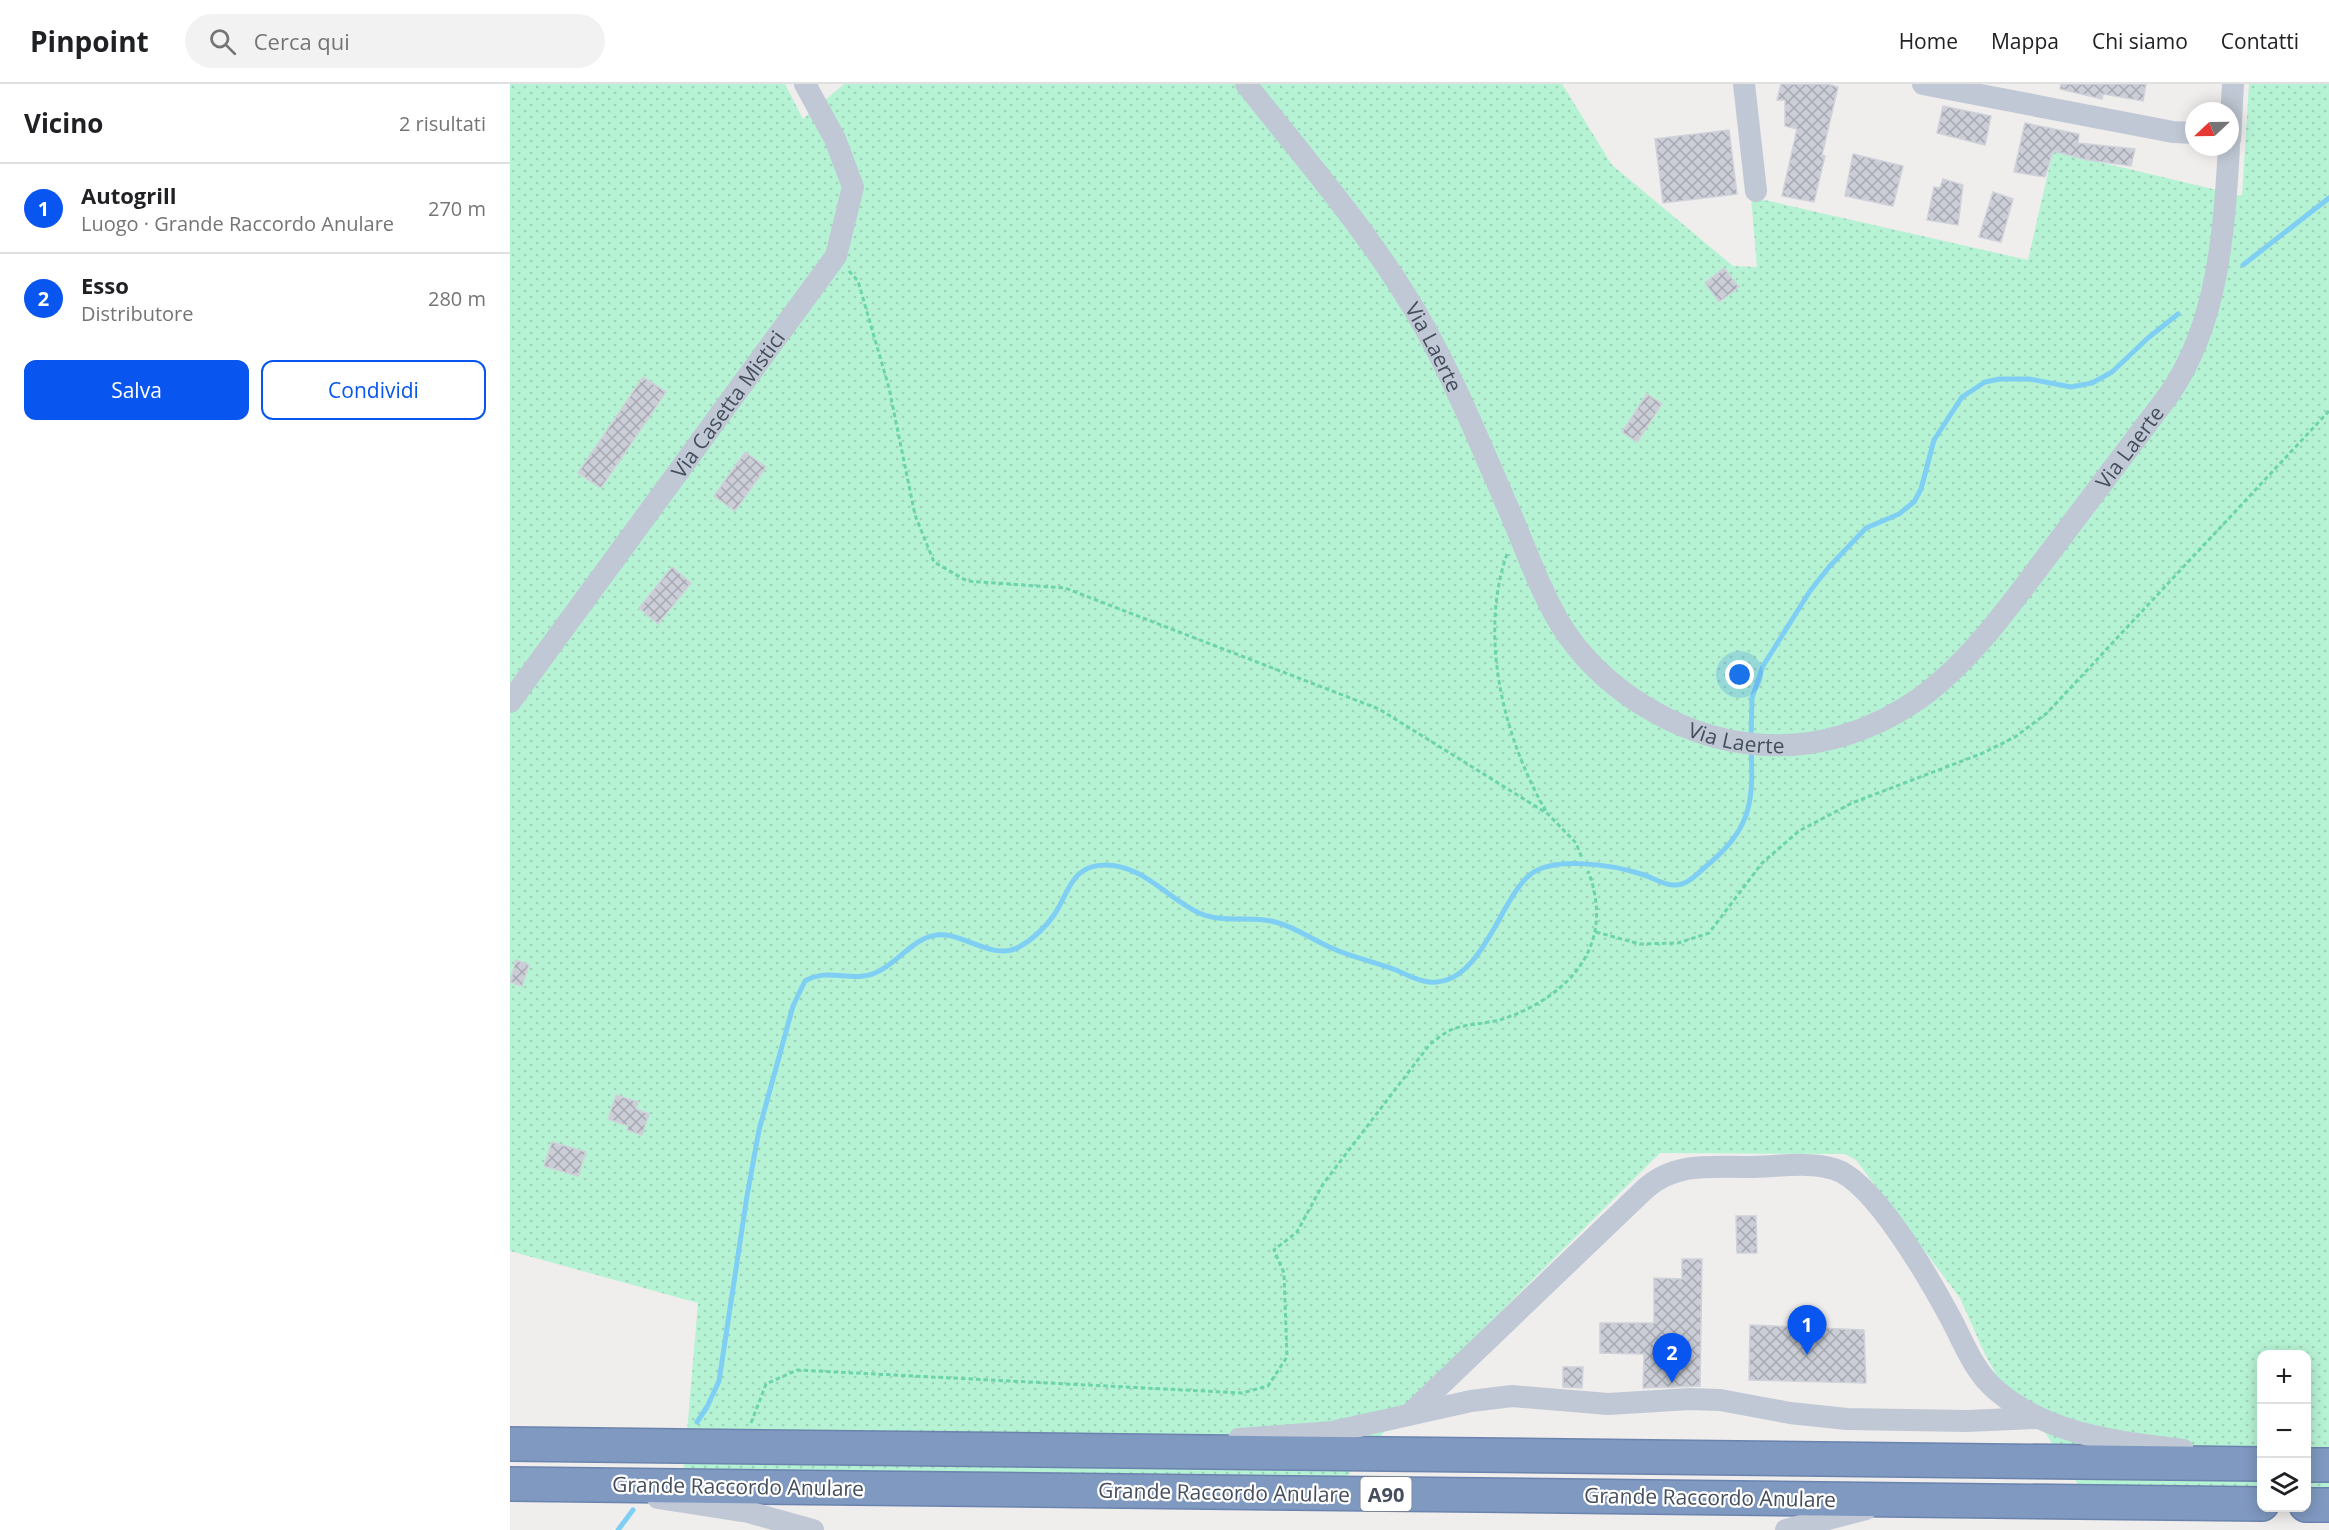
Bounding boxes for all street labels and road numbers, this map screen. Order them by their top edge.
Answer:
street label: Via Laerte [1399,297,1469,396]
street label: Via Casetta Mistici [664,325,791,484]
street label: Via Laerte [2089,400,2170,494]
street label: Via Laerte [1685,715,1785,759]
street label: Grande Raccordo Anulare [612,1470,864,1502]
street label: Grande Raccordo Anulare [1098,1476,1350,1508]
road number: A90 [1360,1477,1412,1511]
street label: Grande Raccordo Anulare [1584,1481,1836,1513]

